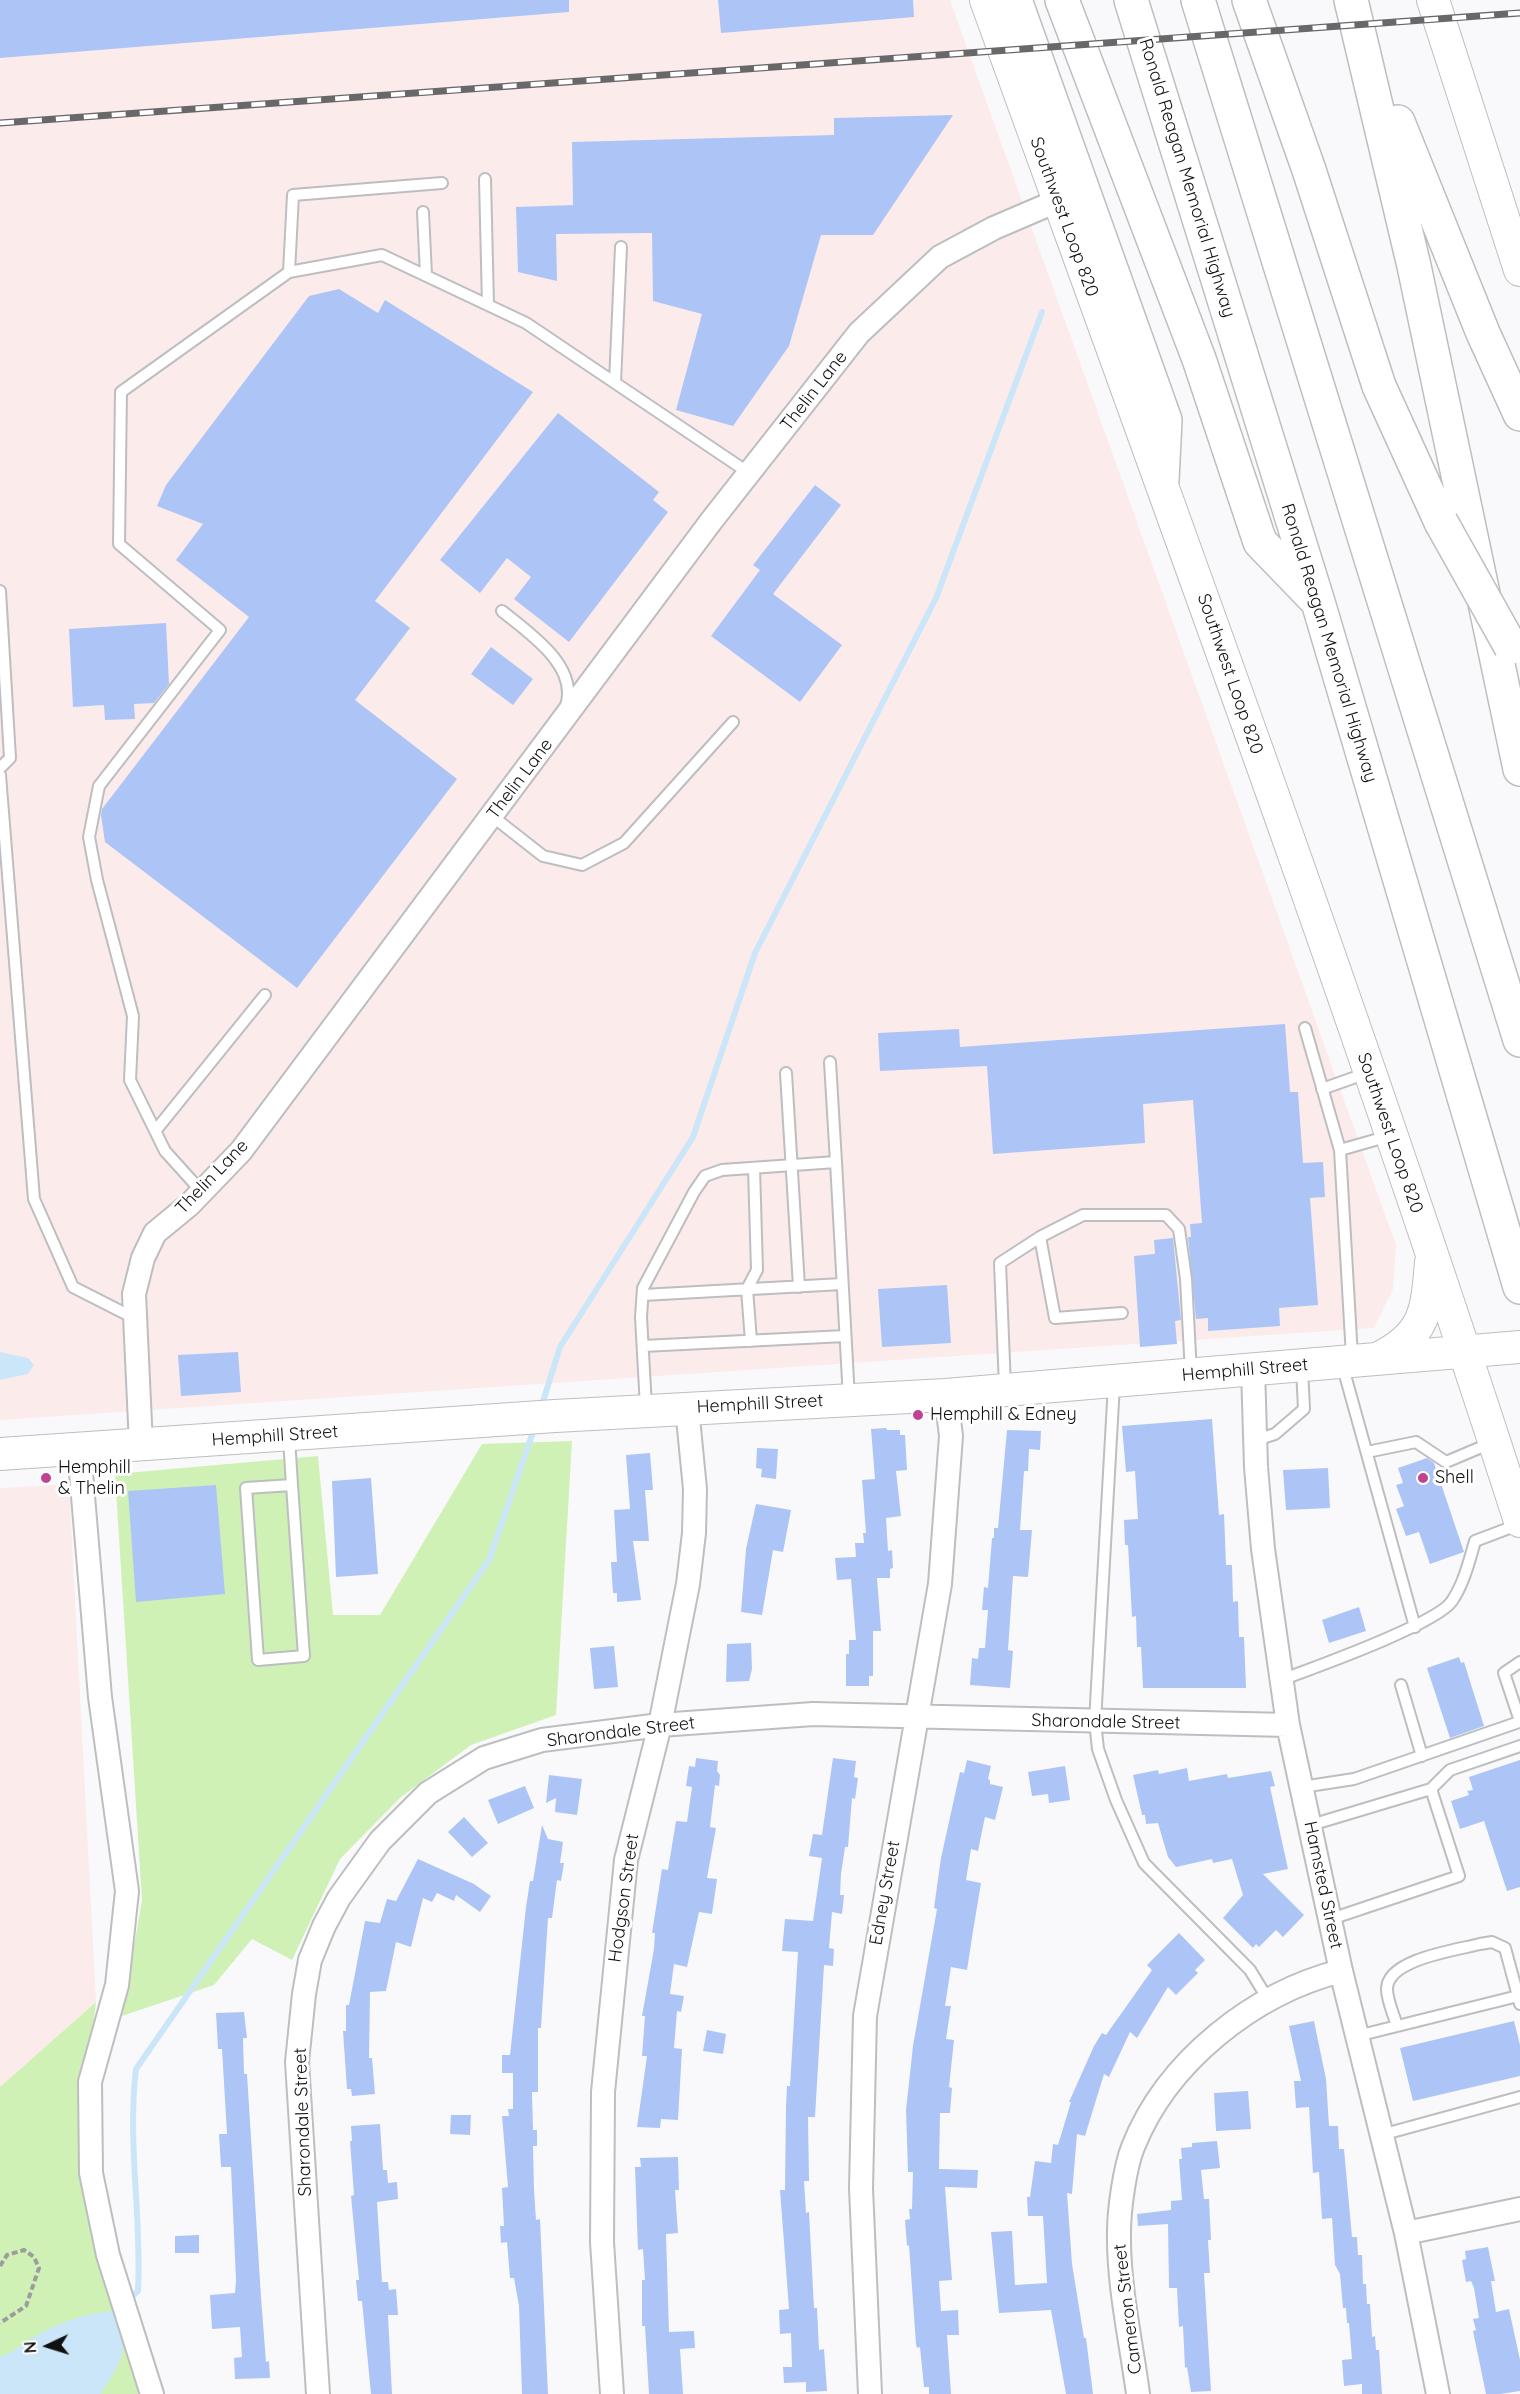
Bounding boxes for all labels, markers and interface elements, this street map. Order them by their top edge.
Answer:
street label: Ronald Reagan Memorial Highway [1134,36,1240,320]
street label: Southwest Loop 820 [1025,134,1103,300]
street label: Thelin Lane [776,347,852,435]
street label: Ronald Reagan Memorial Highway [1276,501,1382,785]
street label: Southwest Loop 820 [1192,591,1268,757]
street label: Thelin Lane [483,734,557,824]
street label: Southwest Loop 820 [1352,1050,1428,1216]
street label: Thelin Lane [171,1135,253,1219]
street label: Hemphill Street [1181,1354,1309,1386]
street label: Hemphill Street [696,1390,824,1418]
place label: Hemphill & Edney [930,1404,1077,1426]
marker: Hemphill & Edney [911,1408,925,1422]
street label: Hemphill Street [211,1421,339,1451]
place label: Hemphill & Thelin [58,1457,131,1500]
place label: Shell [1435,1467,1474,1489]
marker: Hemphill & Thelin [39,1471,53,1485]
marker: Shell [1416,1471,1430,1485]
street label: Sharondale Street [1031,1710,1181,1734]
street label: Sharondale Street [546,1712,696,1752]
street label: Hamsted Street [1299,1819,1347,1951]
street label: Hodgson Street [604,1832,644,1964]
street label: Edney Street [865,1839,905,1947]
street label: Sharondale Street [290,2047,316,2197]
street label: Cameron Street [1109,2243,1147,2375]
north arrow [18,2316,78,2376]
text: N [20,2341,40,2354]

